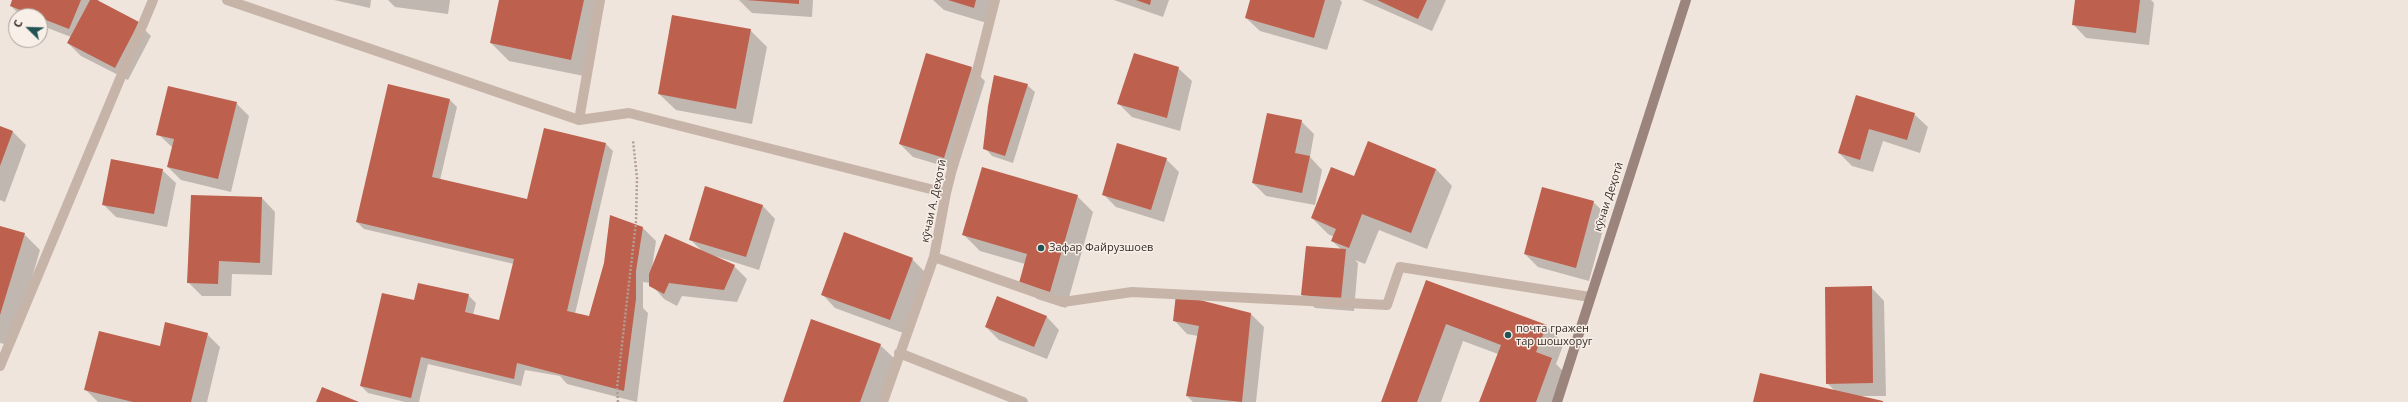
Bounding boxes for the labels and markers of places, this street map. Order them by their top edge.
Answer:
place label: Зафар Файрузшоев [1049,241,1153,255]
marker: Зафар Файрузшоев [1036,243,1046,253]
place label: почта гражен тар шошхоруг [1516,322,1592,348]
marker: почта гражен тар шошхоруг [1503,330,1513,340]

